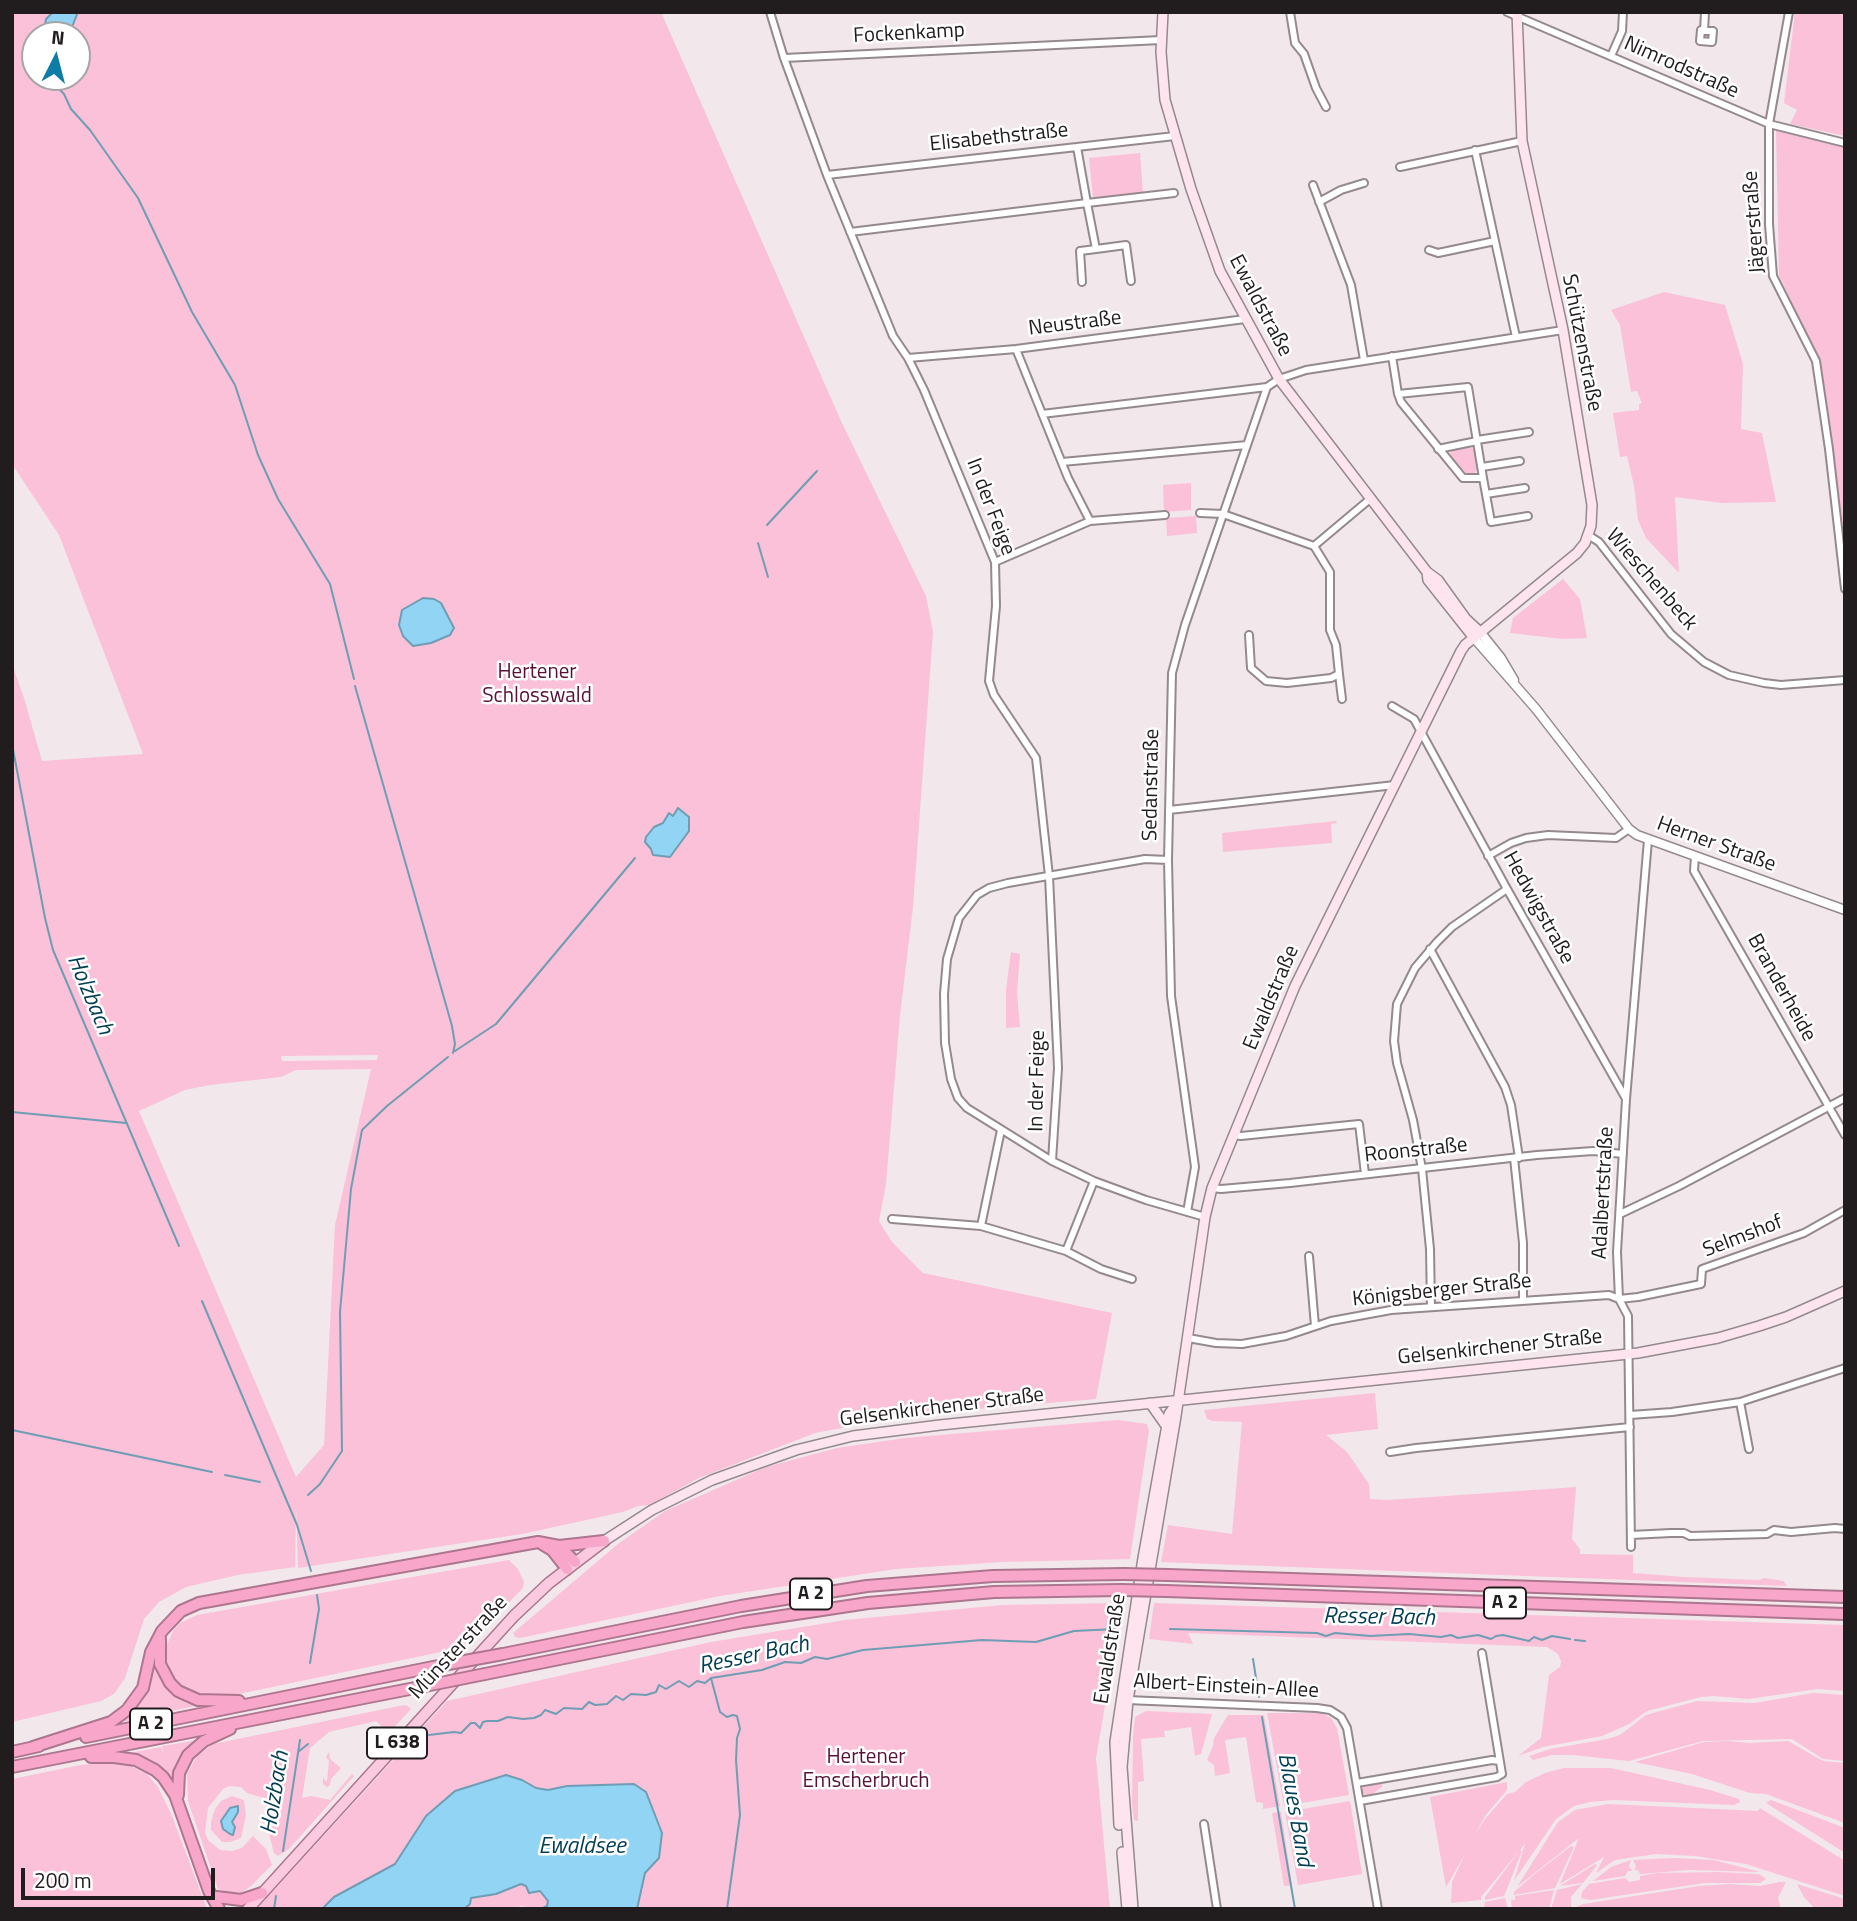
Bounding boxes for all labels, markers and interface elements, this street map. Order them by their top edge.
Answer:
street label: Fockenkamp [853,18,965,50]
north arrow [21,21,91,91]
text: N [50,21,66,52]
street label: Nimrodstraße [1620,31,1742,105]
street label: Elisabethstraße [928,118,1070,158]
street label: Jägerstraße [1739,170,1771,274]
street label: Ewaldstraße [1223,251,1297,361]
street label: Schützenstraße [1555,272,1607,414]
street label: Neustraße [1027,306,1123,342]
street label: In der Feige [960,455,1020,559]
street label: Wieschenbeck [1600,524,1702,636]
park label: Hertener Schlosswald [482,660,592,710]
street label: Sedanstraße [1138,729,1166,841]
street label: Herner Straße [1653,812,1779,878]
street label: Hedwigstraße [1497,847,1579,969]
street label: Branderheide [1741,930,1821,1046]
street label: Ewaldstraße [1239,942,1305,1054]
water label: Holzbach [60,951,118,1039]
street label: In der Feige [1025,1030,1051,1132]
street label: Adalbertstraße [1588,1126,1620,1260]
street label: Roonstraße [1363,1133,1469,1169]
street label: Selmshof [1700,1210,1786,1264]
street label: Königsberger Straße [1351,1269,1533,1313]
street label: Gelsenkirchener Straße [1396,1325,1604,1371]
street label: Gelsenkirchener Straße [838,1383,1046,1433]
road number: A 2 [790,1578,832,1610]
road number: A 2 [1484,1588,1526,1618]
street label: Münsterstraße [405,1591,513,1705]
street label: Ewaldstraße [1090,1592,1132,1706]
water label: Resser Bach [1323,1603,1435,1633]
water label: Resser Bach [696,1631,812,1681]
street label: Albert-Einstein-Allee [1133,1670,1319,1704]
road number: A 2 [130,1708,172,1740]
road number: L 638 [367,1728,427,1758]
park label: Hertener Emscherbruch [802,1745,930,1795]
water label: Holzbach [256,1749,296,1837]
water label: Blaues Band [1270,1751,1318,1869]
water label: Ewaldsee [538,1833,626,1861]
scale bar [24,1854,219,1898]
text: 200 m [34,1864,91,1896]

